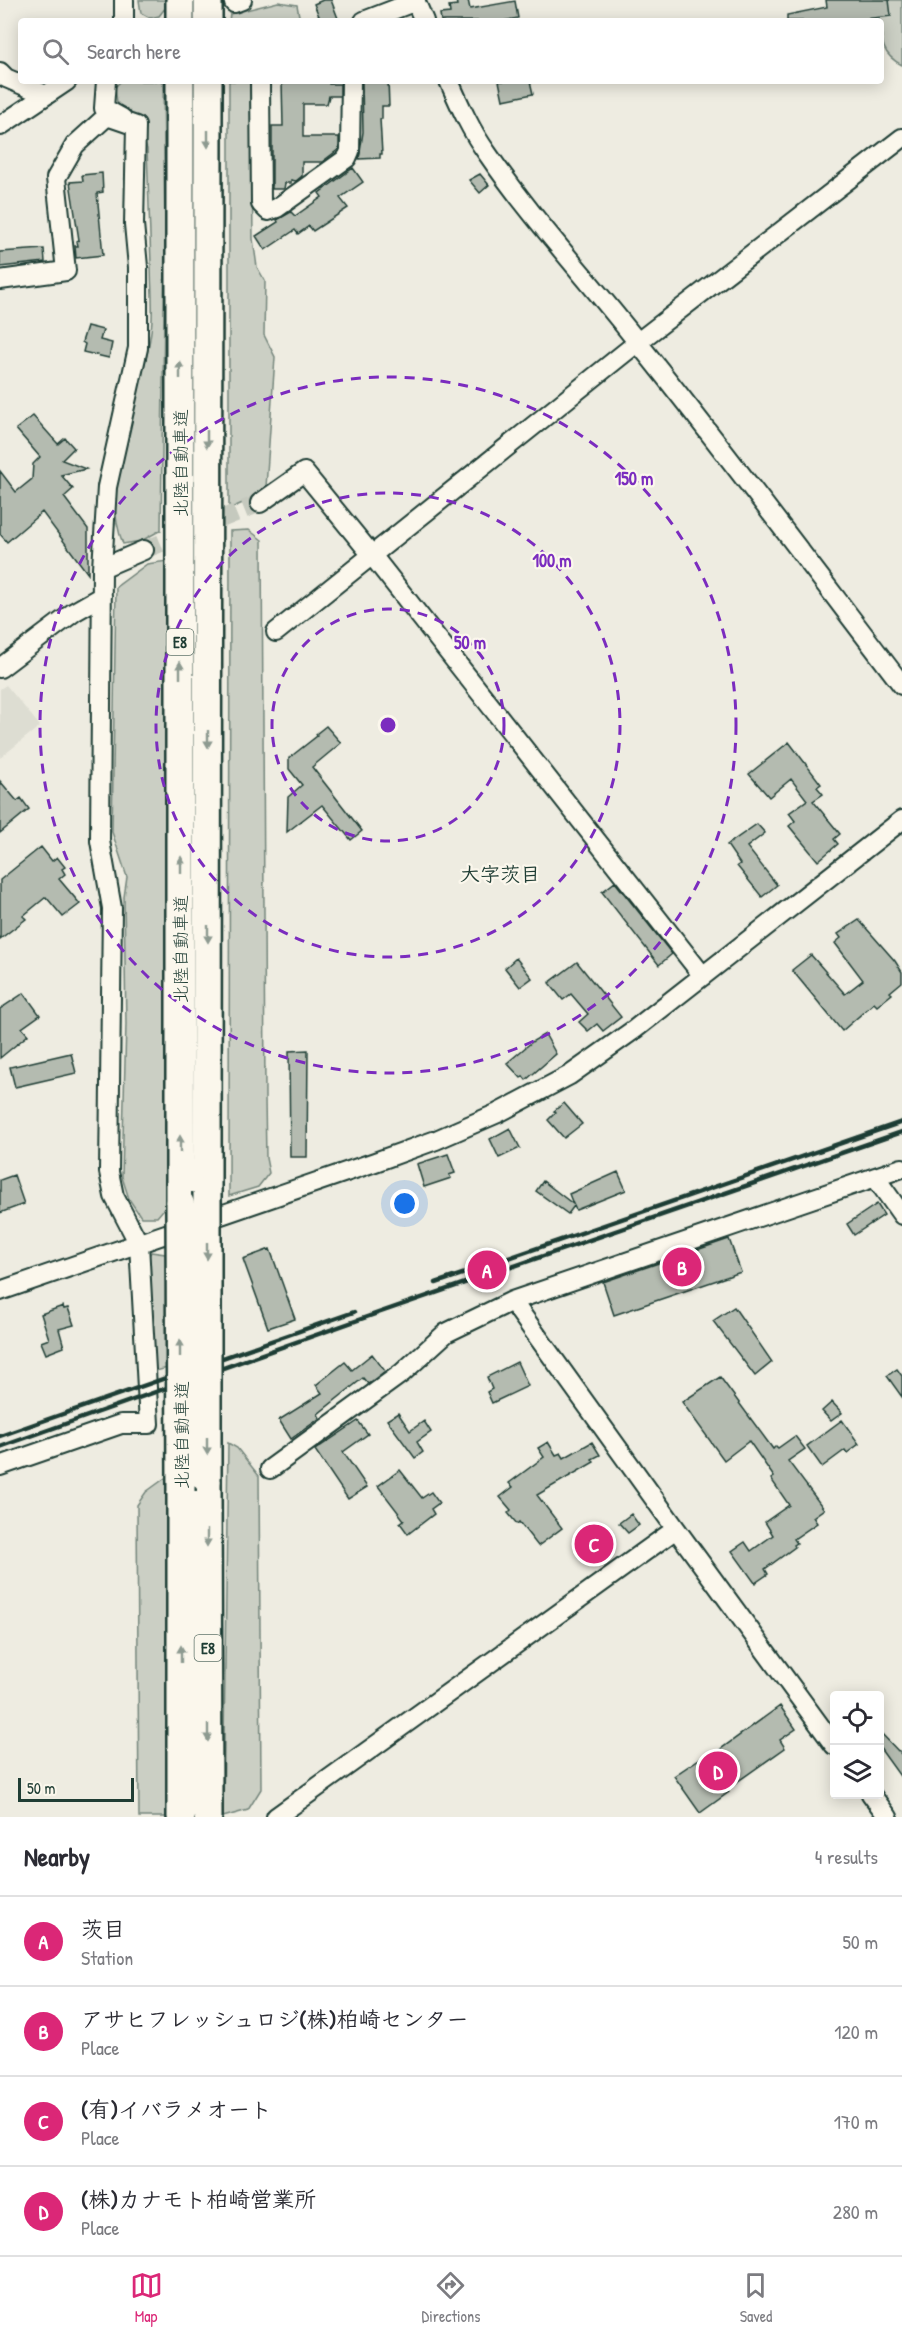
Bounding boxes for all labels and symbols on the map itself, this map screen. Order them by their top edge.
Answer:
one-way arrow [203,130,213,149]
one-way arrow [175,361,185,380]
street label: 北陸自動車道 [168,409,193,517]
one-way arrow [202,430,212,449]
text: 150 m [615,466,653,491]
text: 100 m [532,548,572,573]
road number: E8 [166,629,194,655]
text: 50 m [454,630,486,655]
one-way arrow [175,661,185,680]
centre of rings [378,715,398,735]
one-way arrow [203,730,213,749]
one-way arrow [176,856,186,875]
district label: 大字茨目 [460,860,540,887]
street label: 北陸自動車道 [168,895,193,1003]
one-way arrow [203,925,213,944]
one-way arrow [175,1135,185,1154]
your location [390,1189,419,1218]
one-way arrow [202,1241,212,1260]
pin: B [662,1244,702,1290]
pin: A [468,1248,506,1292]
one-way arrow [175,1339,185,1358]
street label: 北陸自動車道 [169,1381,194,1489]
one-way arrow [202,1436,212,1455]
pin: C [574,1522,614,1566]
one-way arrow [202,1529,212,1548]
road number: E8 [194,1635,222,1661]
one-way arrow [176,1644,186,1663]
one-way arrow [203,1724,213,1743]
pin: D [698,1748,738,1794]
scale bar [18,1775,134,1802]

